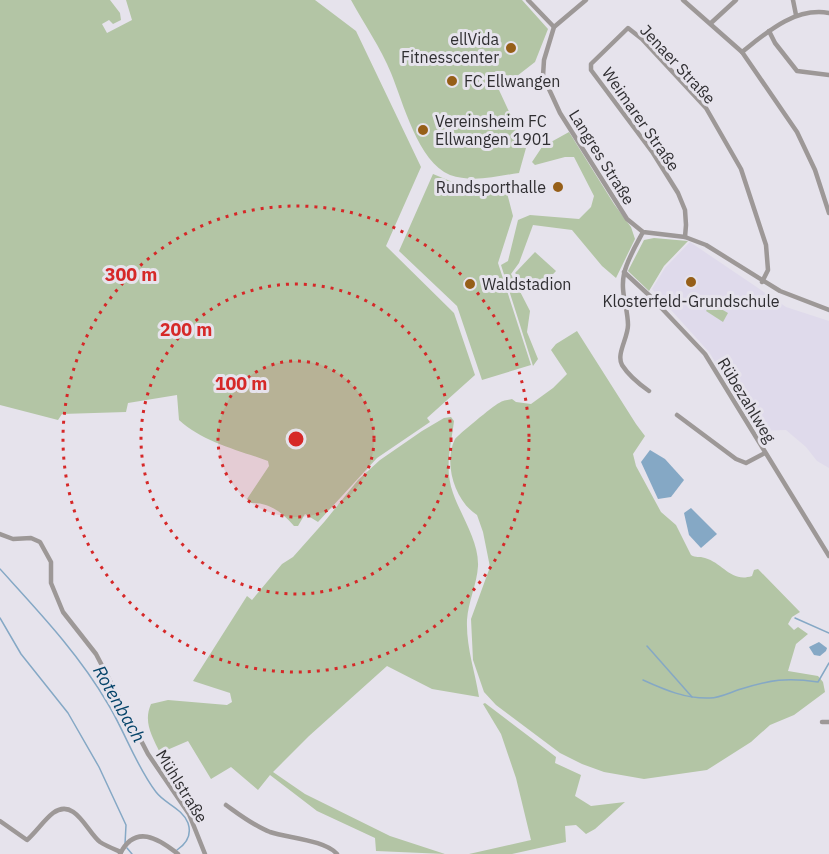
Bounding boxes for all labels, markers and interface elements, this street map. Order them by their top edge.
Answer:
street label: Jenaer Straße [636,20,720,108]
place label: ellVida Fitnesscenter [401,29,499,67]
marker: ellVida Fitnesscenter [504,41,518,55]
street label: Weimarer Straße [598,63,684,175]
place label: FC Ellwangen [464,71,560,91]
marker: FC Ellwangen [445,74,459,88]
street label: Langres Straße [565,106,639,208]
place label: Vereinsheim FC Ellwangen 1901 [435,111,551,149]
marker: Vereinsheim FC Ellwangen 1901 [416,123,430,137]
place label: Rundsporthalle [436,177,546,197]
marker: Rundsporthalle [551,180,565,194]
text: 300 m [105,263,157,286]
place label: Waldstadion [482,274,571,294]
marker: Klosterfeld-Grundschule [684,275,698,289]
marker: Waldstadion [463,277,477,291]
place label: Klosterfeld-Grundschule [602,291,780,311]
text: 200 m [160,318,212,341]
street label: Rübezahlweg [714,354,781,447]
text: 100 m [215,372,267,395]
centre of rings [286,429,306,449]
water label: Rotenbach [88,661,151,746]
street label: Mühlstraße [152,746,212,826]

